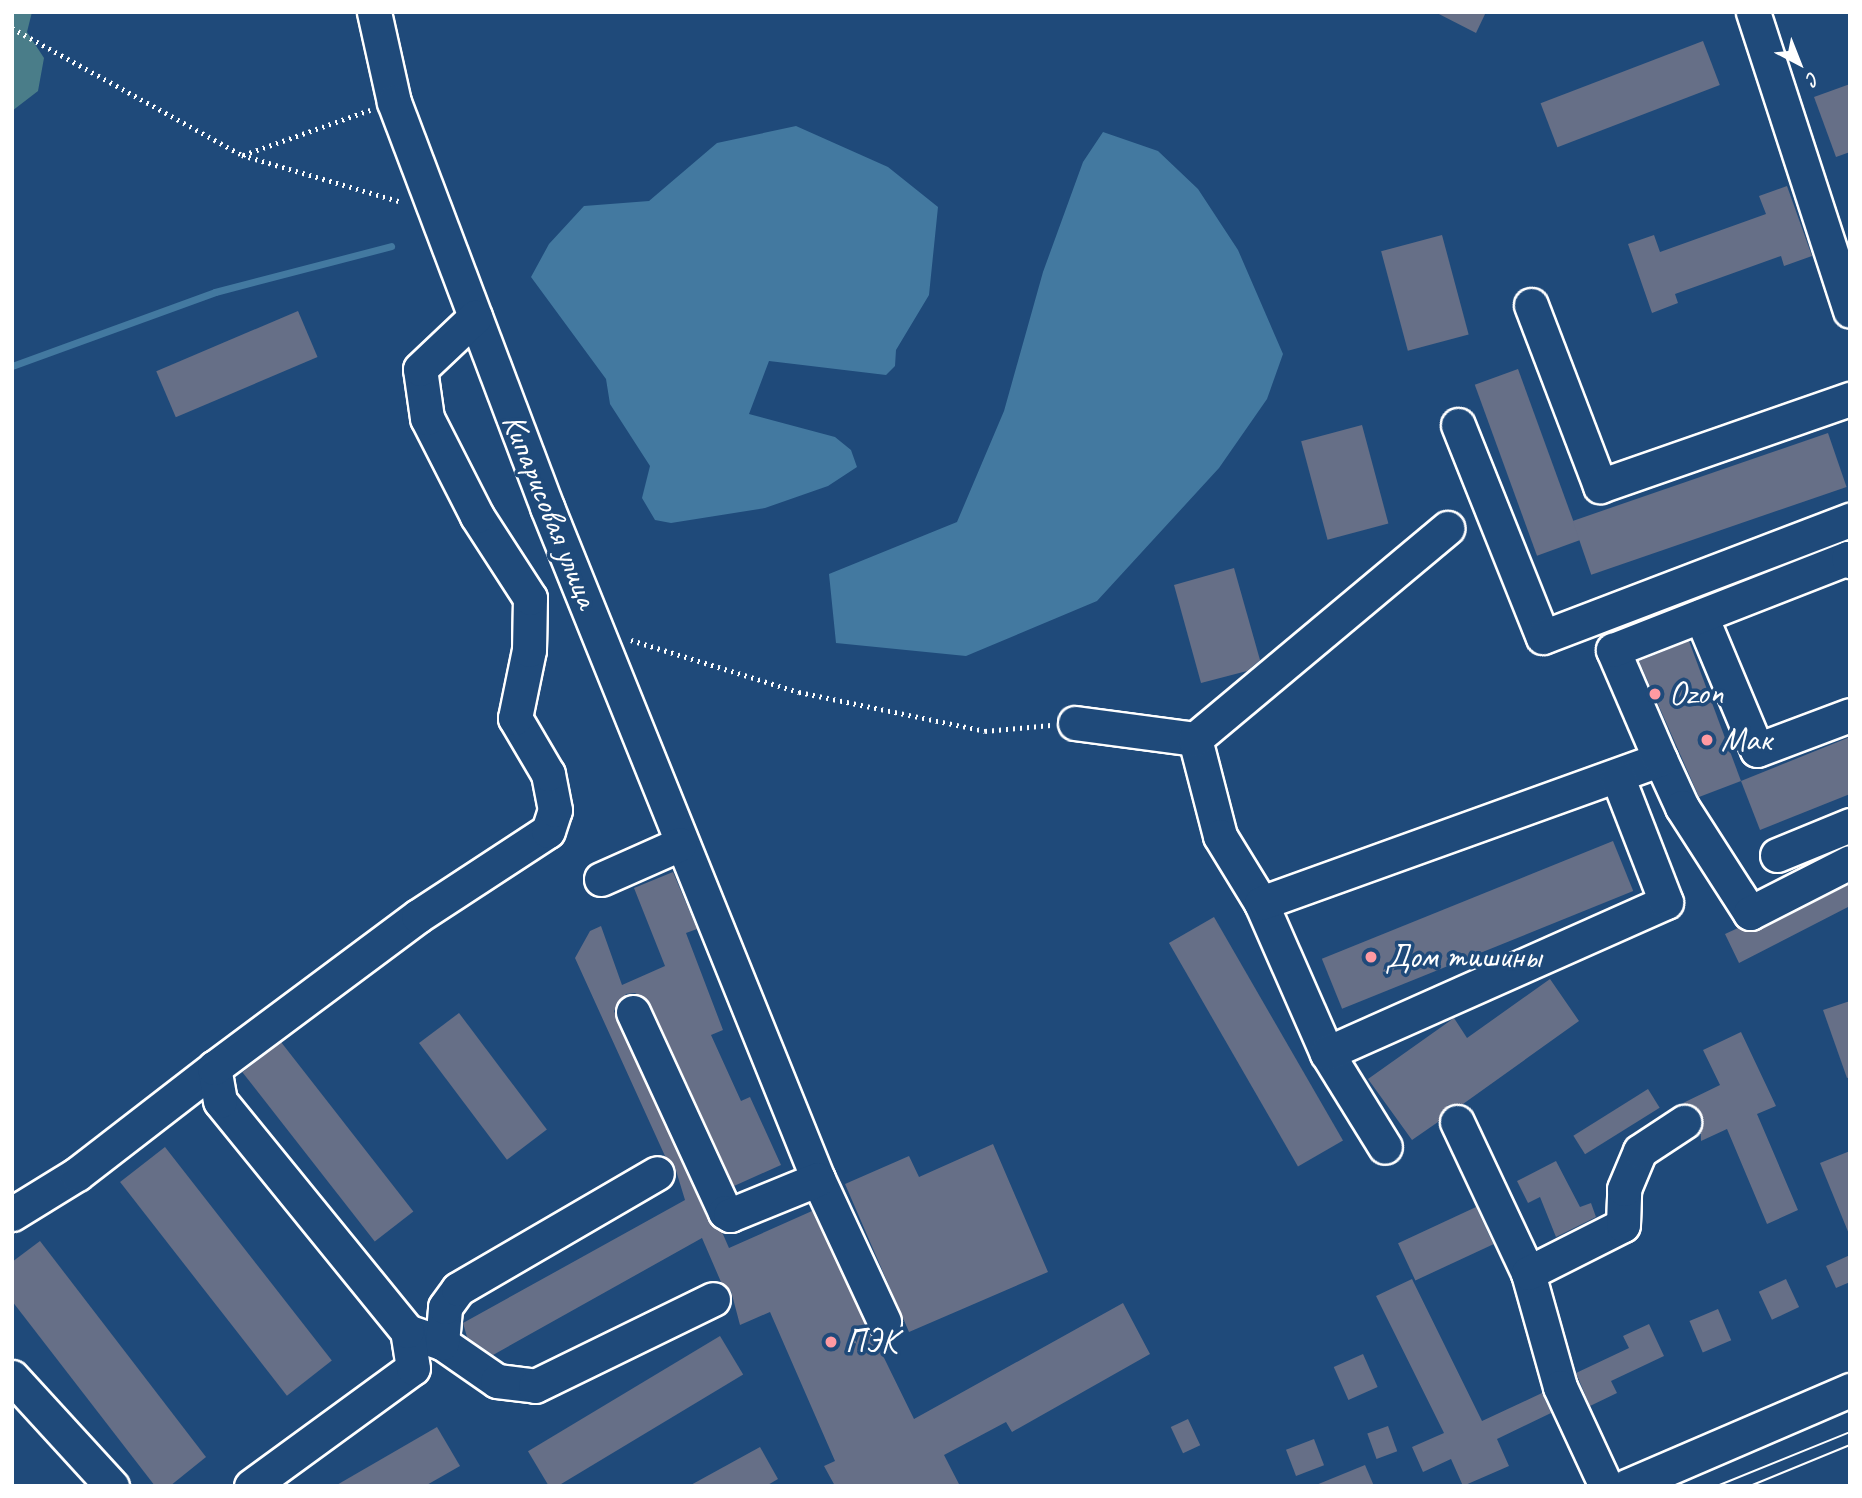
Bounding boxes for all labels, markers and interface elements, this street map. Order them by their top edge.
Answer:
north arrow [1764,28,1834,98]
text: С [1802,67,1825,91]
street label: Кипарисовая улица [493,408,607,614]
place label: Ozon [1669,674,1723,714]
marker: Ozon [1647,686,1663,702]
place label: Мак [1721,720,1771,760]
marker: Мак [1699,732,1715,748]
place label: Дом тишины [1385,937,1538,977]
marker: Дом тишины [1363,949,1379,965]
place label: ПЭК [845,1322,897,1362]
marker: ПЭК [823,1334,839,1350]

